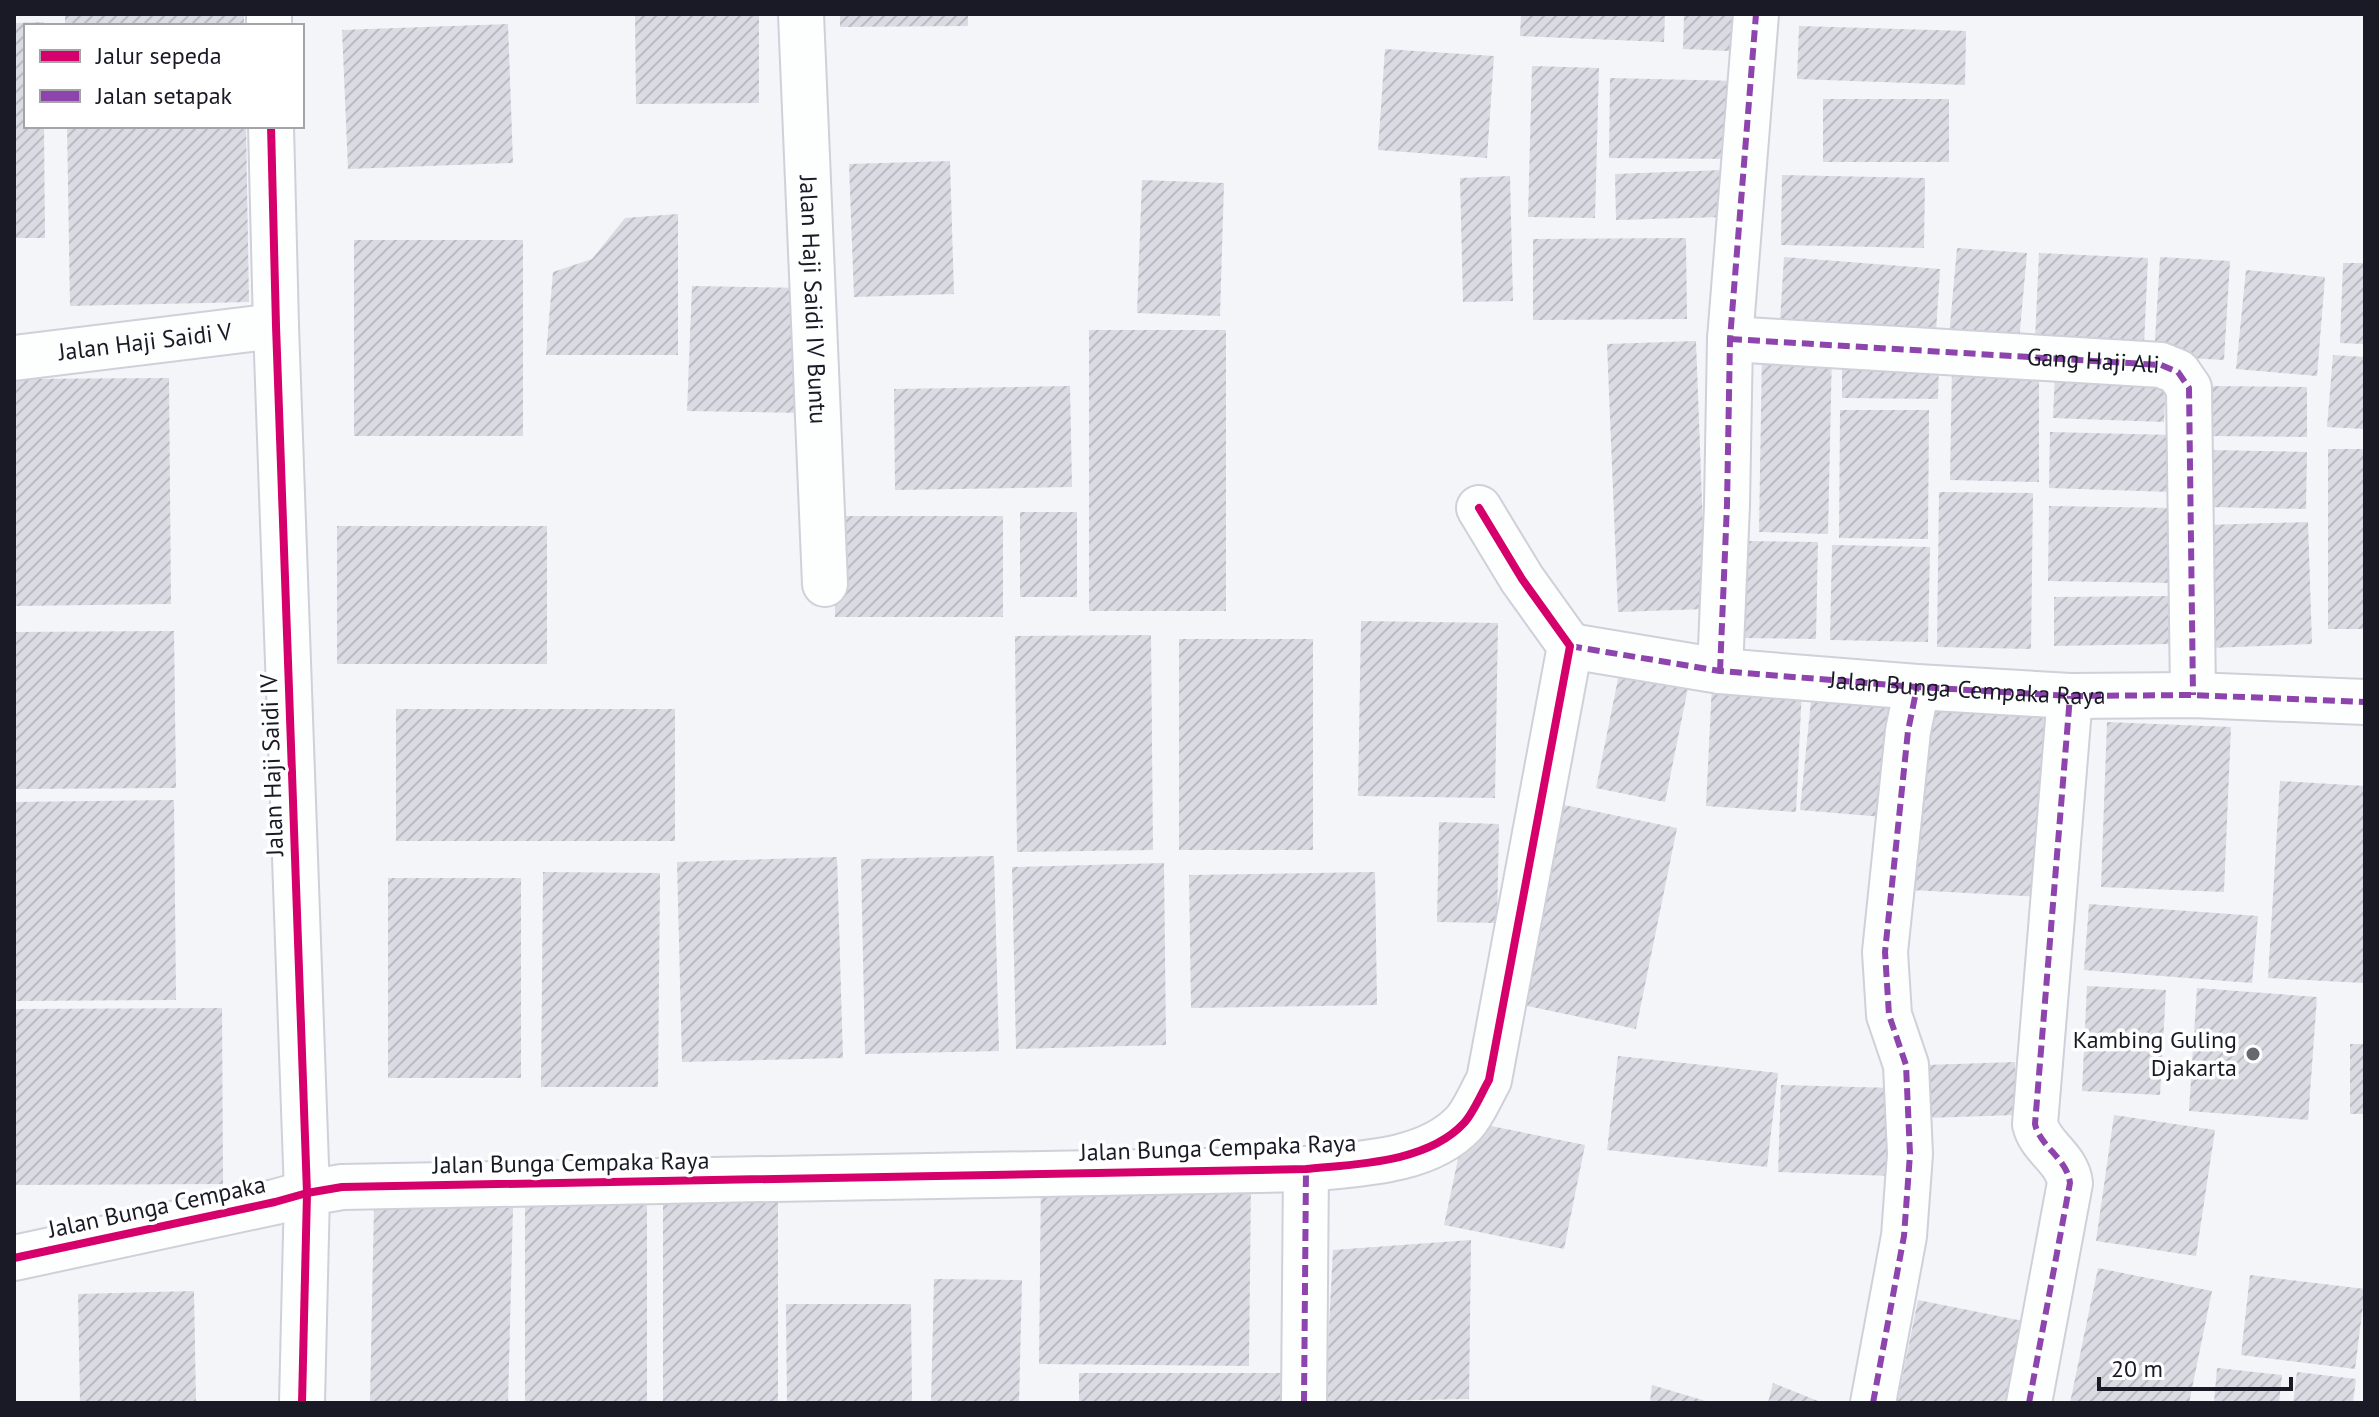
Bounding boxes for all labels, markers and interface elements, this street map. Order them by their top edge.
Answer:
legend [24,24,304,128]
text: Jalur sepeda [95,40,222,71]
text: Jalan setapak [95,80,233,111]
street label: Jalan Haji Saidi IV Buntu [793,174,834,425]
street label: Jalan Haji Saidi V [55,315,234,368]
street label: Gang Haji Ali [2026,341,2161,380]
street label: Jalan Bunga Cempaka Raya [1827,664,2106,711]
street label: Jalan Haji Saidi IV [253,673,290,858]
place label: Kambing Guling Djakarta [2073,1024,2237,1083]
marker: Kambing Guling Djakarta [2244,1045,2262,1063]
street label: Jalan Bunga Cempaka Raya [1078,1127,1357,1168]
street label: Jalan Bunga Cempaka Raya [431,1145,710,1180]
street label: Jalan Bunga Cempaka [44,1168,268,1245]
scale bar [2099,1341,2291,1391]
text: 20 m [2111,1353,2163,1384]

